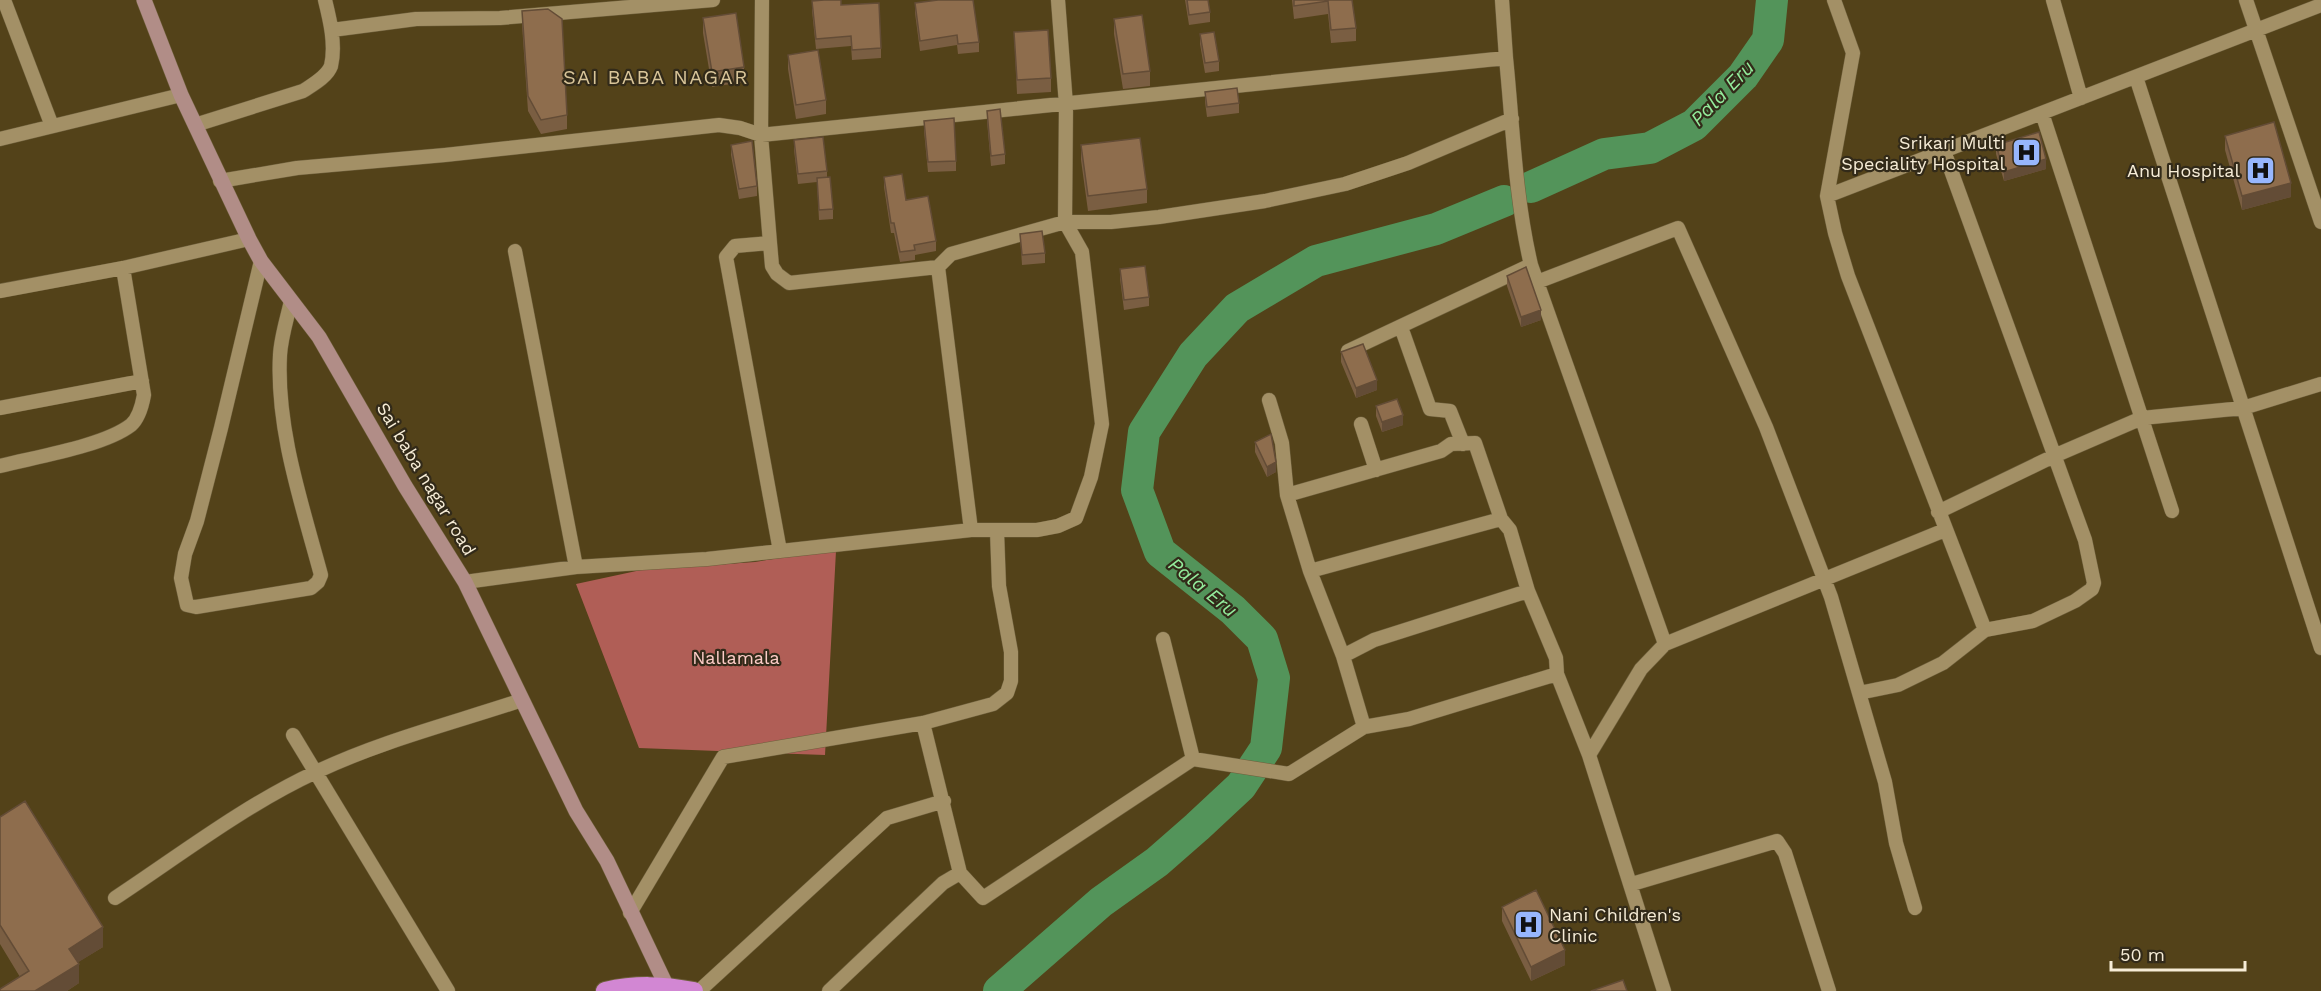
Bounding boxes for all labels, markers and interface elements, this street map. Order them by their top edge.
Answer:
water label: Pala Eru [1685,55,1759,131]
district label: SAI BABA NAGAR [563,65,749,89]
place label: Srikari Multi Speciality Hospital [1841,132,2005,174]
hospital icon: Srikari Multi Speciality Hospital [2010,137,2042,169]
hospital icon: Anu Hospital [2245,155,2277,187]
place label: Anu Hospital [2127,160,2240,181]
street label: Sai baba nagar road [372,398,480,559]
water label: Pala Eru [1164,552,1242,622]
park label: Nallamala [692,647,780,668]
place label: Nani Children's Clinic [1549,904,1681,946]
hospital icon: Nani Children's Clinic [1512,909,1544,941]
scale bar [2111,934,2244,972]
text: 50 m [2120,944,2165,965]

